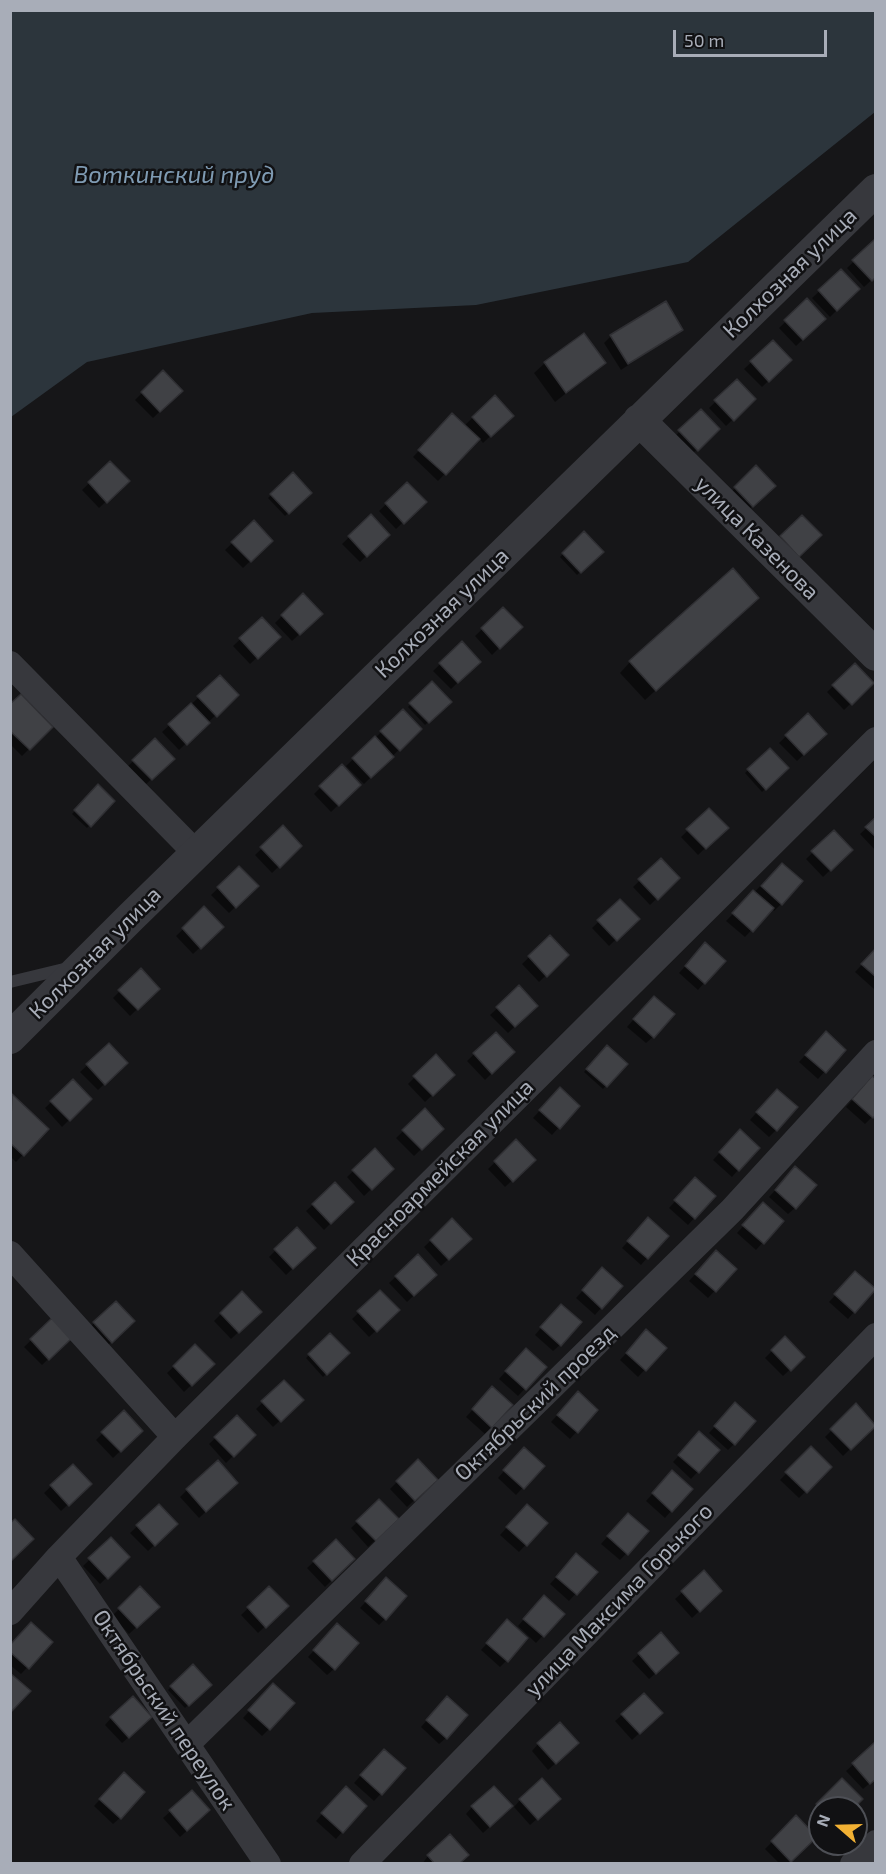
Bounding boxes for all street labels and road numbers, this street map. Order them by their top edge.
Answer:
street label: Колхозная улица [718,202,862,344]
street label: улица Казенова [690,471,824,605]
street label: Колхозная улица [370,542,514,684]
street label: Колхозная улица [24,882,166,1024]
street label: Красноармейская улица [341,1074,539,1272]
street label: Октябрьский проезд [449,1320,621,1486]
street label: улица Максима Горького [520,1498,718,1702]
street label: Октябрьский переулок [87,1605,241,1815]

